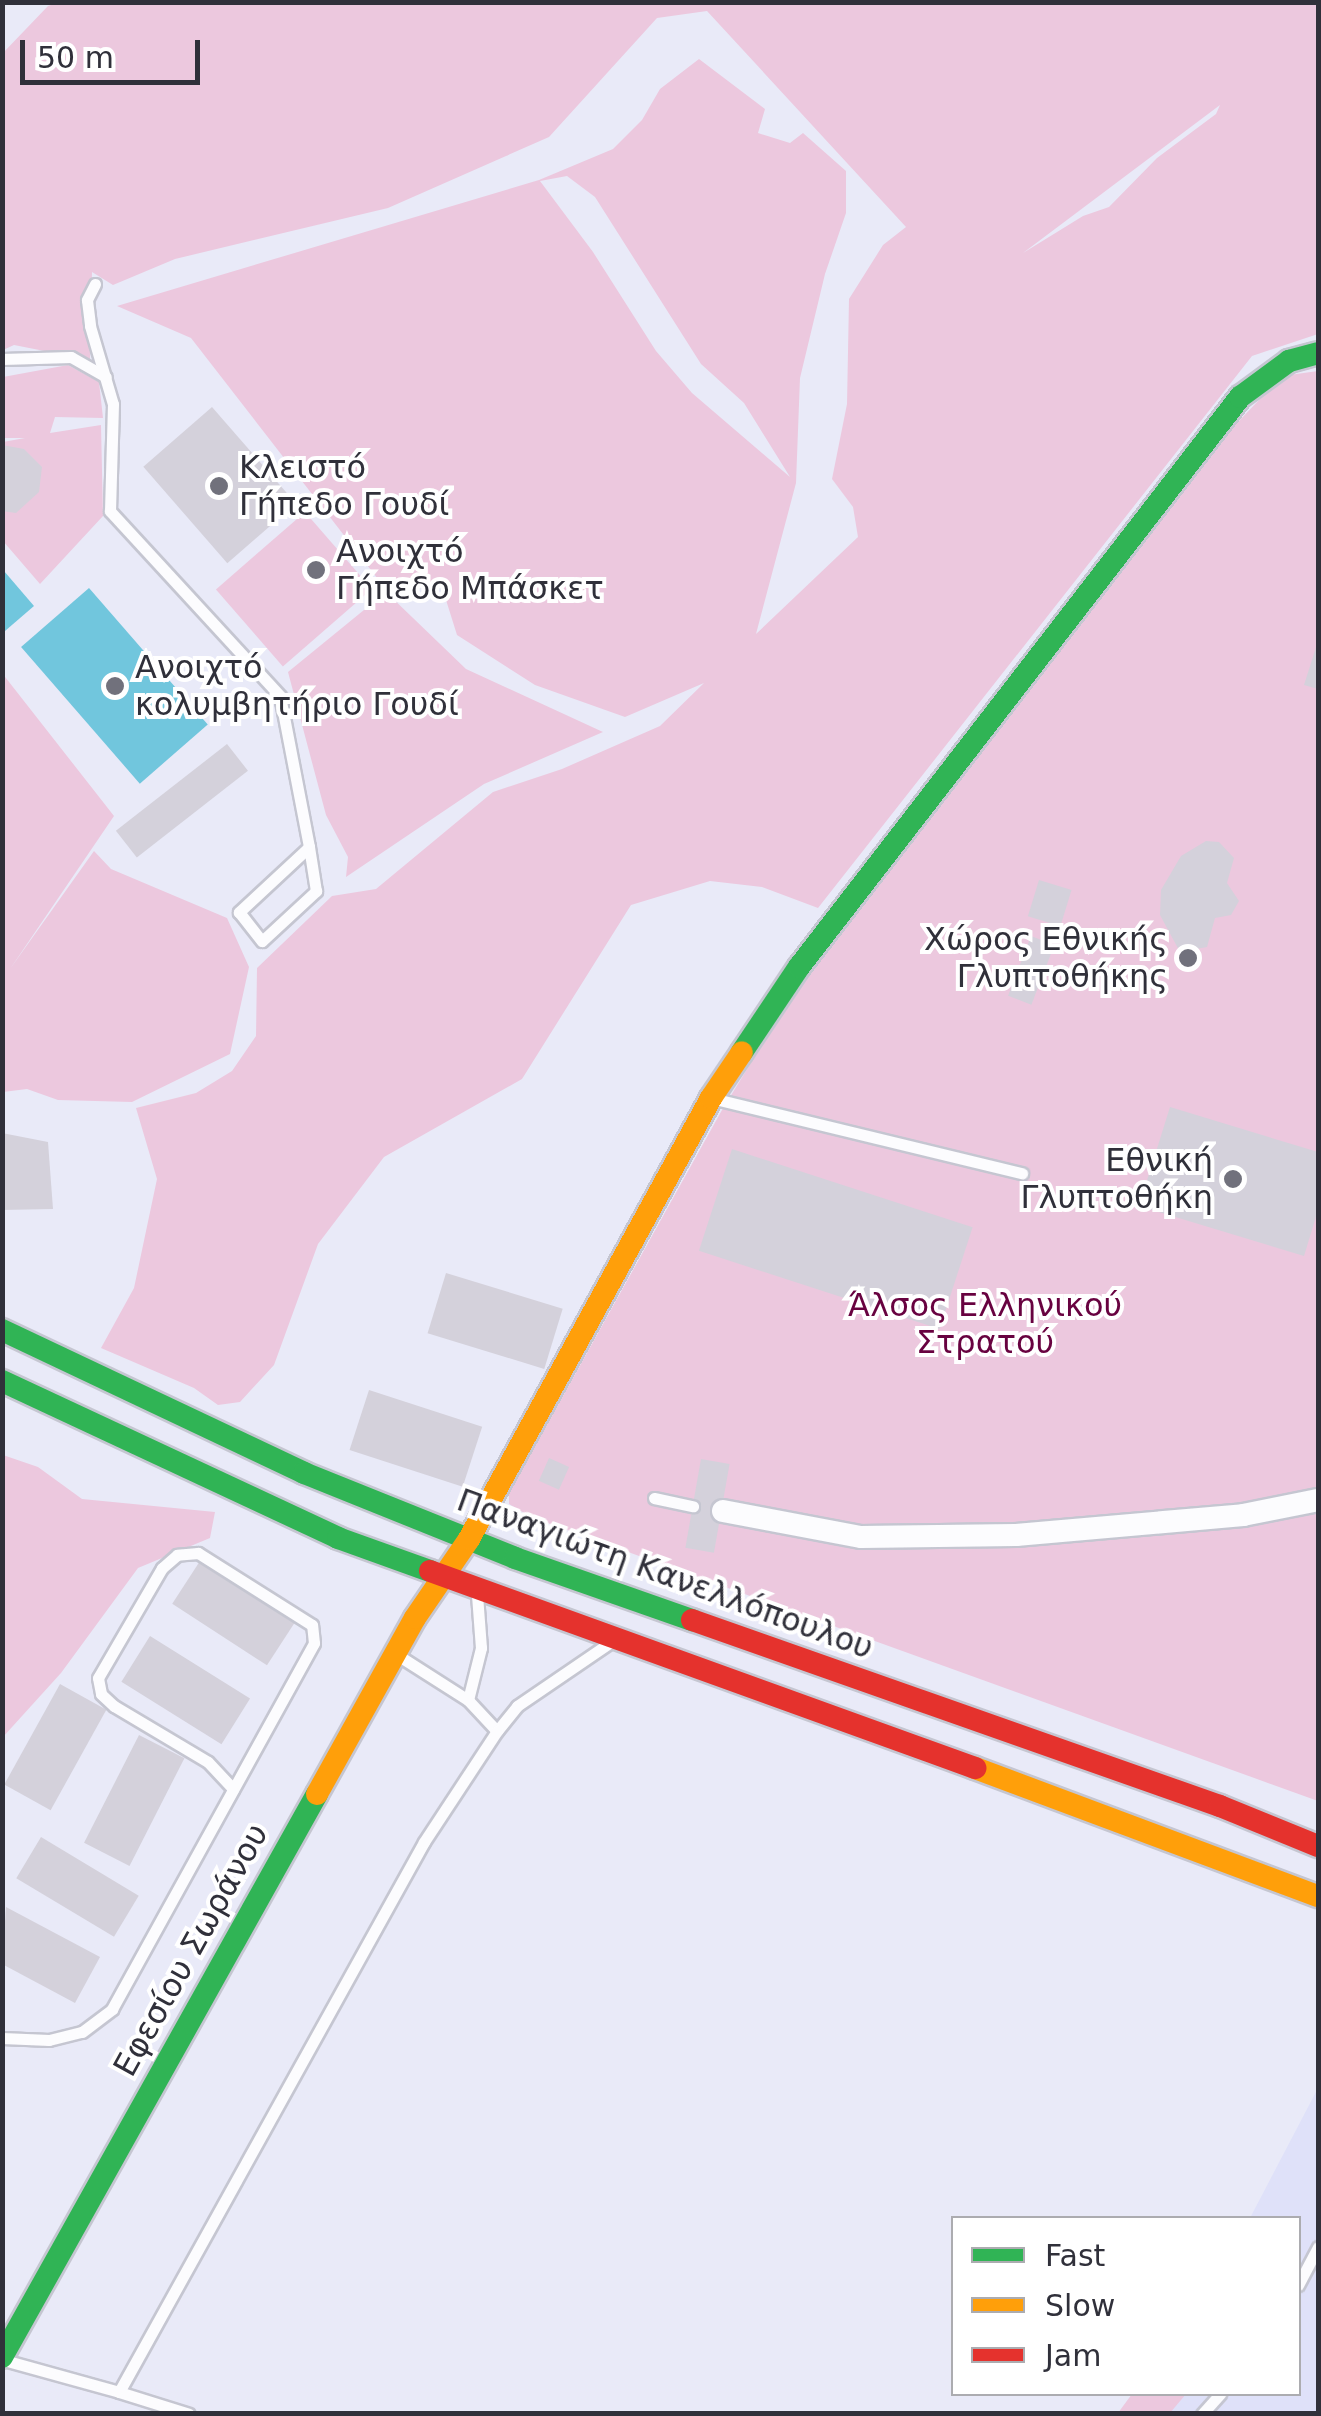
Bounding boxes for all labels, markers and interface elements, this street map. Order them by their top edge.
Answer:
scale bar [25,20,205,82]
text: 50 m [37,40,114,75]
place label: Κλειστό Γήπεδο Γουδί [239,449,449,524]
marker: Κλειστό Γήπεδο Γουδί [208,475,230,497]
place label: Ανοιχτό Γήπεδο Μπάσκετ [336,533,604,608]
marker: Ανοιχτό Γήπεδο Μπάσκετ [305,559,327,581]
place label: Ανοιχτό κολυμβητήριο Γουδί [135,649,459,724]
marker: Ανοιχτό κολυμβητήριο Γουδί [104,675,126,697]
place label: Χώρος Εθνικής Γλυπτοθήκης [924,921,1168,996]
marker: Χώρος Εθνικής Γλυπτοθήκης [1177,947,1199,969]
place label: Εθνική Γλυπτοθήκη [1021,1142,1213,1217]
marker: Εθνική Γλυπτοθήκη [1222,1168,1244,1190]
park label: Άλσος Ελληνικού Στρατού [848,1287,1122,1362]
street label: Παναγιώτη Κανελλόπουλου [452,1481,878,1667]
street label: Εφεσίου Σωράνου [106,1817,276,2083]
legend [951,2216,1301,2396]
text: Fast [1045,2238,1105,2273]
text: Slow [1045,2288,1115,2323]
text: Jam [1045,2338,1101,2373]

